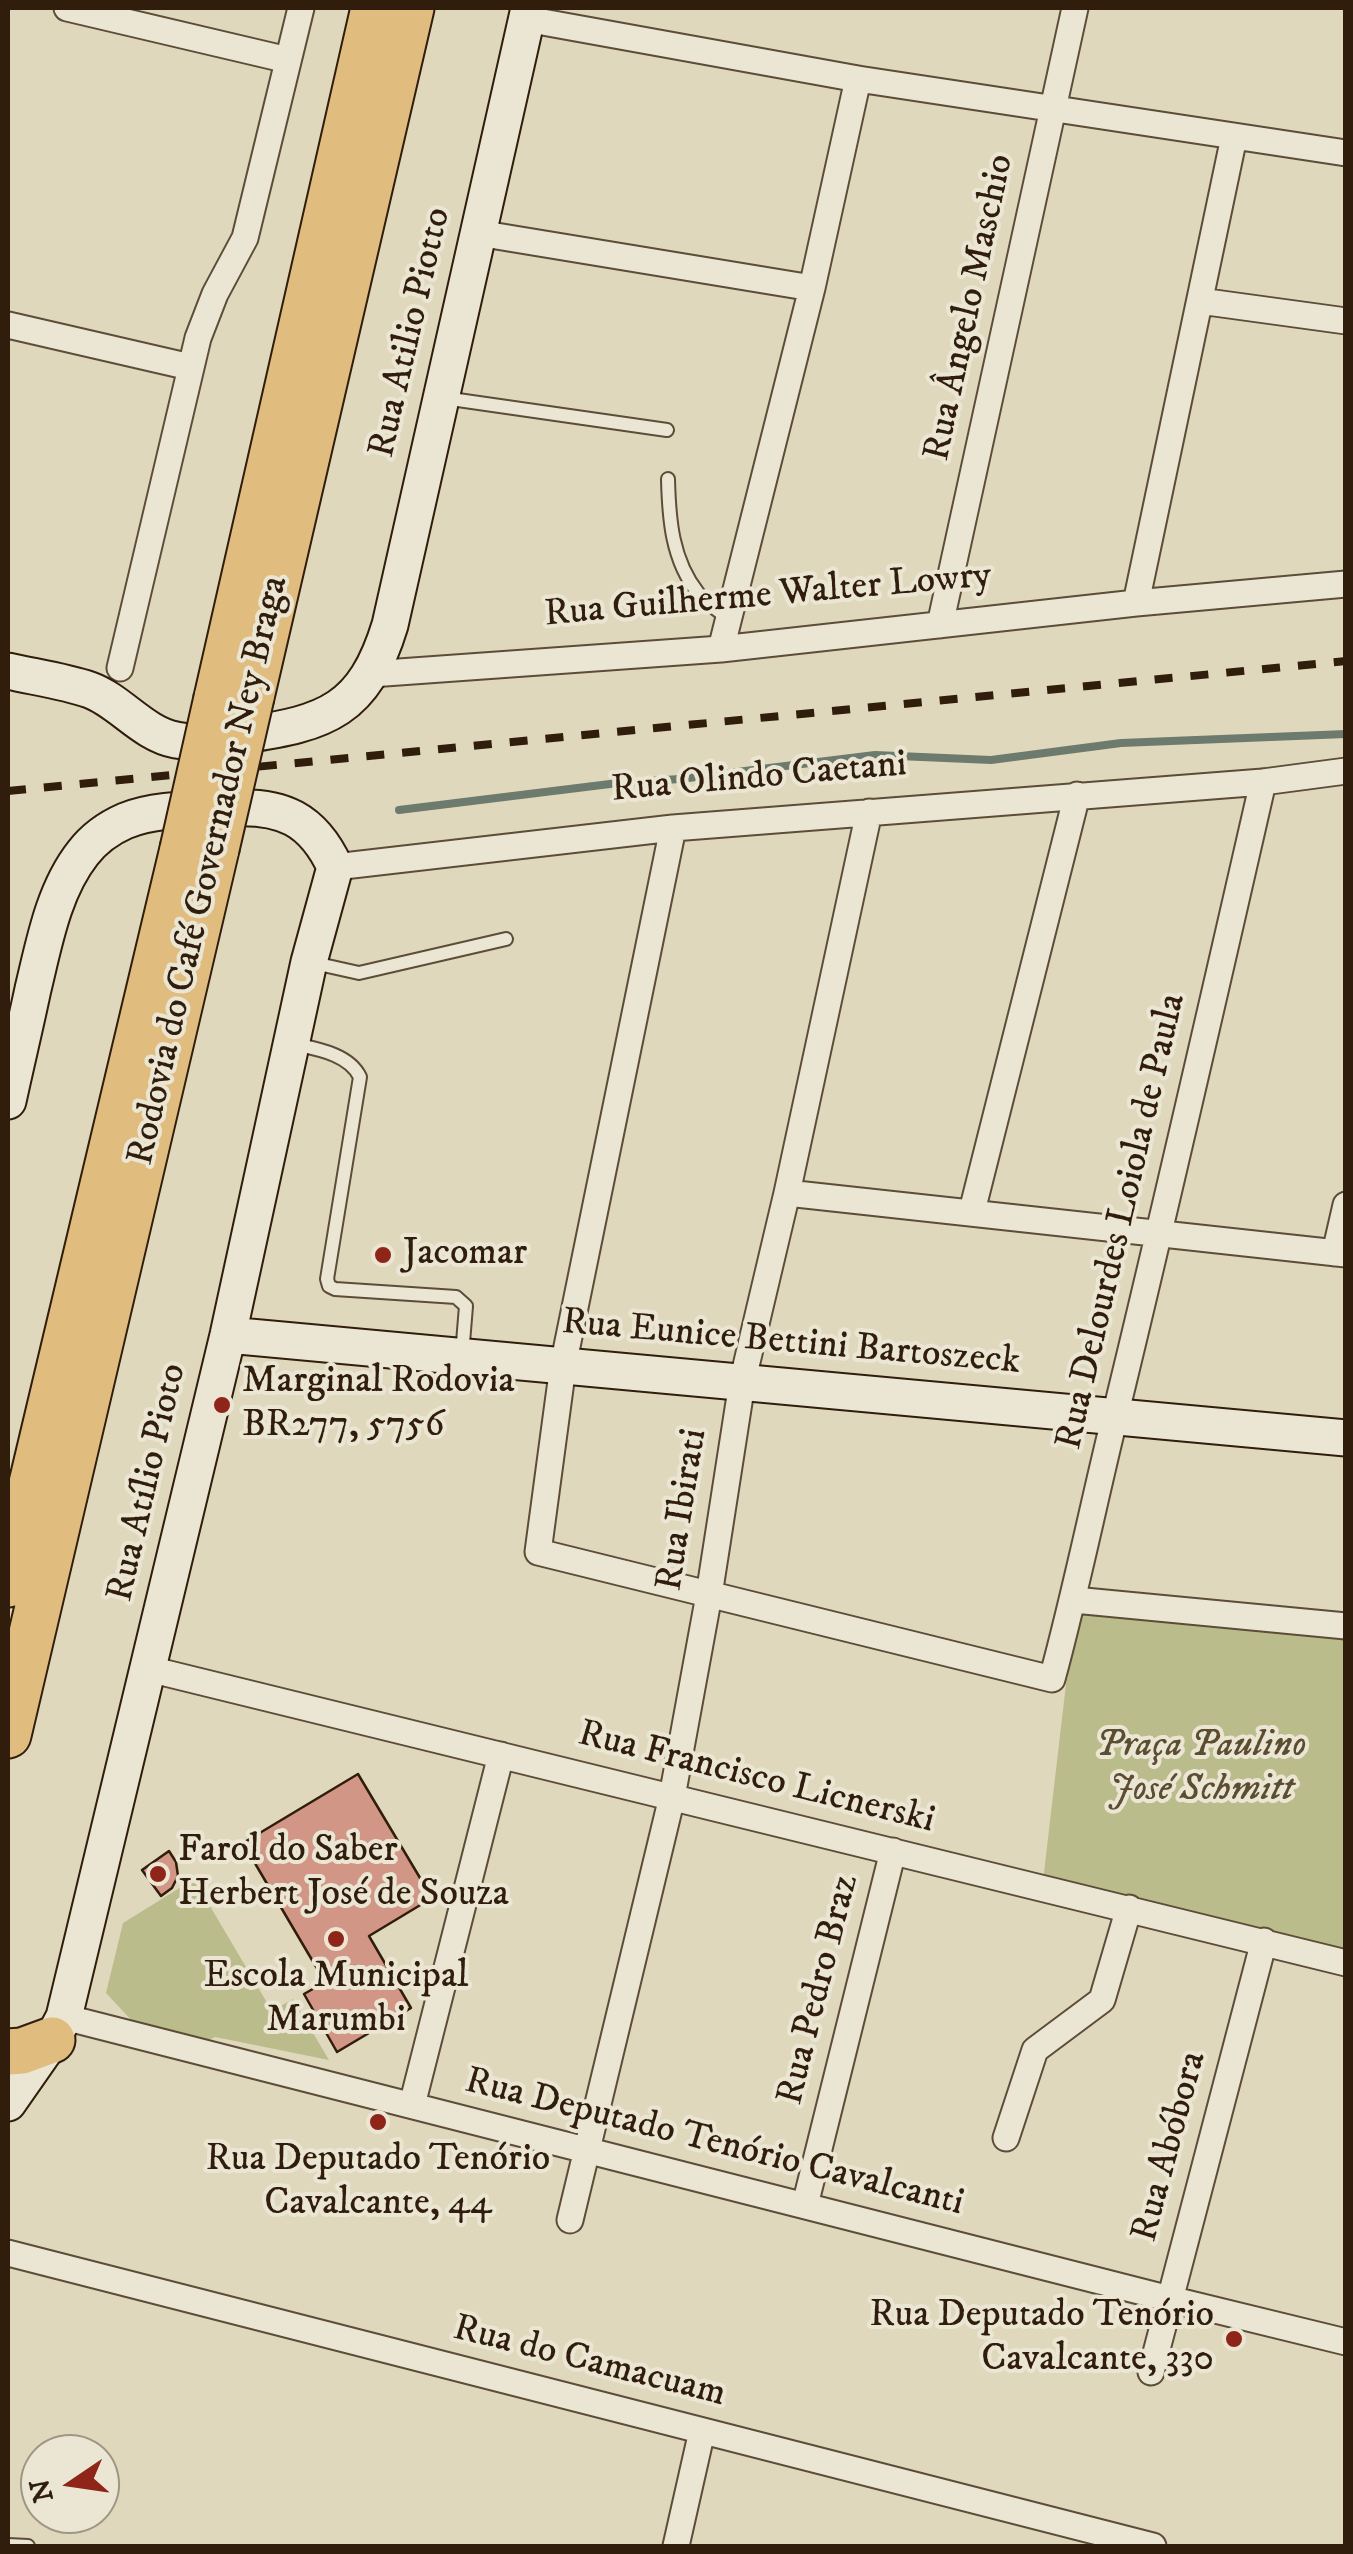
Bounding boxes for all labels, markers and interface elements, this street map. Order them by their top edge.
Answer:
street label: Rua Ângelo Maschio [916,151,1026,465]
street label: Rua Atilio Piotto [361,204,463,462]
street label: Rua Guilherme Walter Lowry [543,555,993,639]
street label: Rodovia do Café Governador Ney Braga [120,572,300,1170]
street label: Rua Olindo Caetani [609,743,909,815]
street label: Rua Delourdes Loiola de Paula [1048,990,1198,1454]
place label: Jacomar [403,1232,527,1278]
marker: Jacomar [372,1244,394,1266]
street label: Rua Eunice Bettini Bartoszeck [560,1301,1022,1387]
street label: Rua Atílio Pioto [99,1360,199,1606]
place label: Marginal Rodovia BR277, 5756 [242,1360,515,1450]
marker: Marginal Rodovia BR277, 5756 [211,1394,233,1416]
street label: Rua Ibirati [649,1426,719,1594]
street label: Rua Francisco Licnerski [573,1713,939,1845]
park label: Praça Paulino José Schmitt [1096,1724,1306,1814]
place label: Farol do Saber Herbert José de Souza [178,1829,509,1918]
marker: Farol do Saber Herbert José de Souza [147,1863,169,1885]
street label: Rua Pedro Braz [769,1870,871,2110]
marker: Escola Municipal Marumbi [325,1928,347,1950]
place label: Escola Municipal Marumbi [204,1955,468,2045]
street label: Rua Abóbora [1124,2047,1218,2247]
street label: Rua Deputado Tenório Cavalcanti [460,2060,968,2228]
marker: Rua Deputado Tenório Cavalcante, 44 [367,2111,389,2133]
place label: Rua Deputado Tenório Cavalcante, 44 [206,2138,550,2228]
place label: Rua Deputado Tenório Cavalcante, 330 [870,2294,1214,2384]
street label: Rua do Camacuam [448,2307,730,2419]
marker: Rua Deputado Tenório Cavalcante, 330 [1223,2328,1245,2350]
north arrow [20,2434,120,2534]
text: N [23,2475,62,2506]

